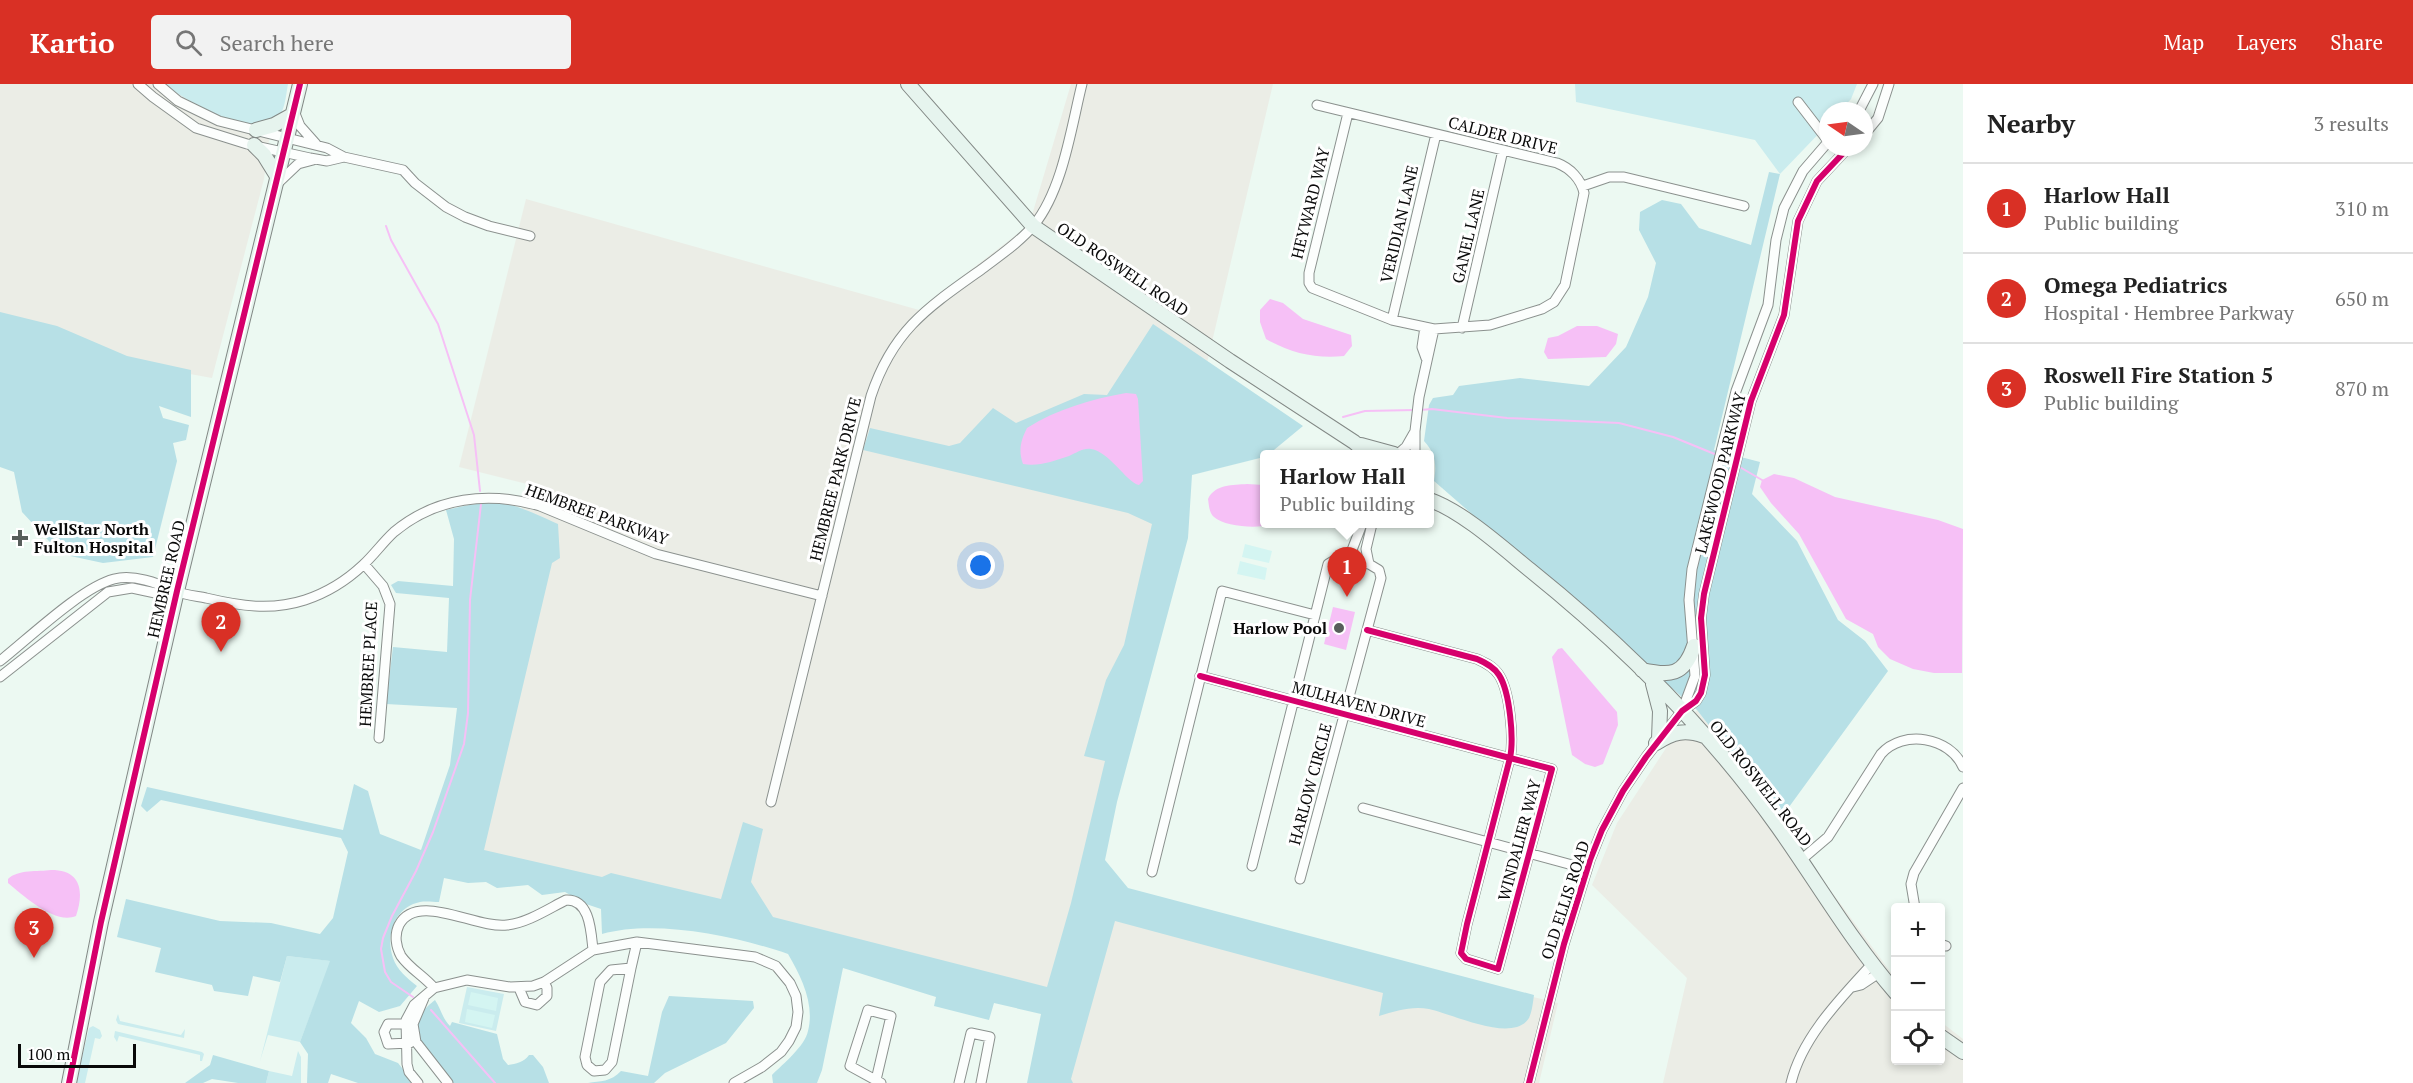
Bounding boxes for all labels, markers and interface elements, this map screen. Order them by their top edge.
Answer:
search box [151,15,571,69]
text: Kartio [30,24,115,61]
icon: search [172,26,205,59]
text: Search here [220,28,334,57]
text: Map [2163,28,2204,56]
text: Layers [2237,28,2297,56]
text: Share [2330,28,2383,56]
north arrow [1819,102,1873,156]
text: Nearby [1987,106,2075,140]
text: 3 results [2314,110,2389,137]
street label: CALDER DRIVE [1446,111,1560,159]
street label: HEYWARD WAY [1285,144,1335,261]
street label: VERIDIAN LANE [1375,163,1423,285]
text: Harlow Hall [2044,180,2170,209]
street label: GANEL LANE [1446,187,1490,285]
text: 1 [2001,195,2012,222]
text: 310 m [2335,195,2389,222]
text: Public building [2044,209,2178,236]
street label: OLD ROSWELL ROAD [1053,217,1193,321]
text: Omega Pediatrics [2044,270,2227,299]
text: 2 [2001,285,2012,312]
text: 650 m [2335,285,2389,312]
text: Hospital · Hembree Parkway [2044,299,2294,326]
text: Roswell Fire Station 5 [2044,360,2273,389]
text: 3 [2001,375,2012,402]
text: 870 m [2335,375,2389,402]
street label: LAKEWOOD PARKWAY [1689,389,1751,556]
text: Public building [2044,389,2178,416]
street label: HEMBREE PARK DRIVE [804,395,866,563]
popup [1260,450,1434,528]
text: Harlow Hall [1280,461,1406,490]
street label: HEMBREE PARKWAY [523,478,672,550]
text: Public building [1280,490,1414,517]
place label: WellStar North Fulton Hospital [34,518,154,558]
street label: HEMBREE ROAD [142,518,190,640]
marker: WellStar North Fulton Hospital [11,529,29,547]
pin: 1 [1328,548,1366,597]
your location [966,551,995,580]
street label: HEMBREE PLACE [354,601,382,727]
pin: 2 [202,602,240,652]
place label: Harlow Pool [1233,617,1327,639]
marker: Harlow Pool [1332,621,1346,635]
street label: MULHAVEN DRIVE [1290,676,1428,732]
street label: OLD ROSWELL ROAD [1705,715,1817,851]
street label: HARLOW CIRCLE [1283,721,1337,847]
street label: WINDALIER WAY [1492,776,1546,903]
street label: OLD ELLIS ROAD [1535,838,1595,962]
map controls [1891,903,1945,1065]
button: + [1891,903,1945,957]
pin: 3 [15,908,54,958]
button: − [1891,957,1945,1011]
button: locate [1891,1011,1945,1065]
scale bar [18,1041,136,1068]
text: 100 m [27,1043,70,1065]

